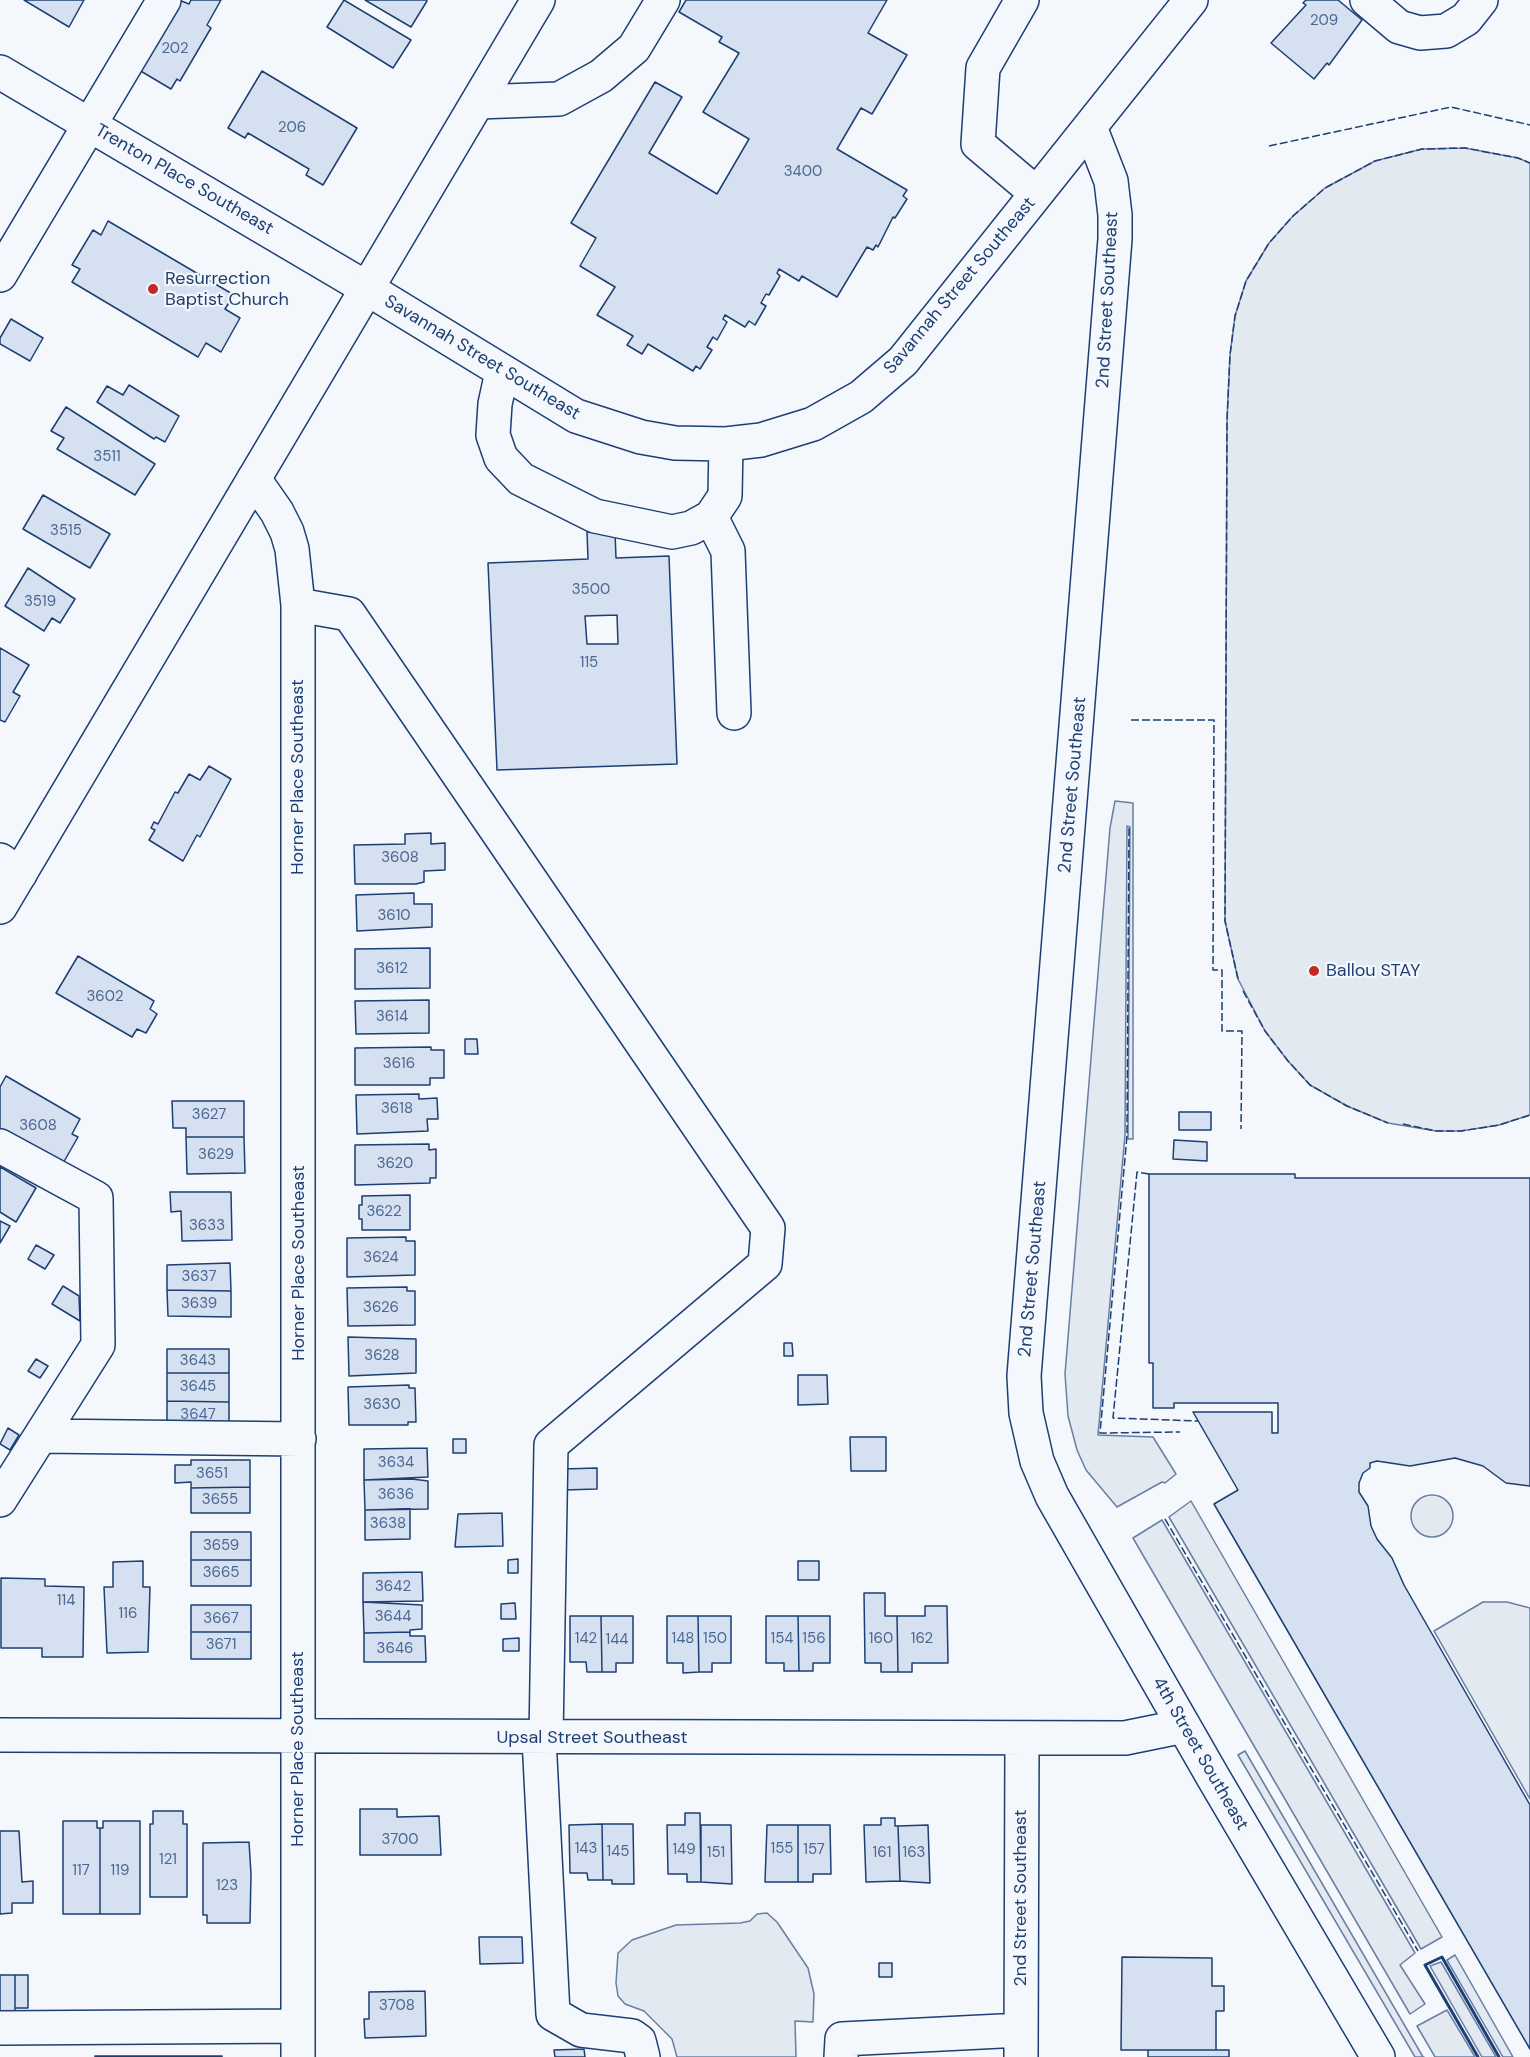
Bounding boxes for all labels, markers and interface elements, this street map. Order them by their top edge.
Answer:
house number: 209 [1310,12,1338,30]
house number: 202 [161,40,189,58]
house number: 206 [278,119,306,137]
street label: Trenton Place Southeast [91,120,277,240]
house number: 3400 [784,163,822,181]
street label: Savannah Street Southeast [880,193,1040,379]
street label: 2nd Street Southeast [1093,211,1123,389]
place label: Resurrection Baptist Church [165,268,289,310]
marker: Resurrection Baptist Church [146,282,160,296]
street label: Savannah Street Southeast [380,291,584,425]
house number: 3511 [93,448,121,466]
house number: 3515 [50,522,82,540]
house number: 3500 [572,581,610,599]
house number: 3519 [24,593,56,611]
house number: 115 [580,654,598,672]
street label: Horner Place Southeast [287,679,309,875]
street label: 2nd Street Southeast [1055,696,1091,874]
house number: 3608 [381,849,419,867]
house number: 3610 [377,907,411,925]
house number: 3612 [376,960,408,978]
place label: Ballou STAY [1326,960,1420,982]
marker: Ballou STAY [1307,964,1321,978]
house number: 3602 [86,988,124,1006]
house number: 3614 [376,1008,408,1026]
house number: 3616 [383,1055,415,1073]
house number: 3618 [381,1100,413,1118]
house number: 3627 [192,1106,226,1124]
house number: 3608 [19,1117,57,1135]
house number: 3629 [198,1146,234,1164]
house number: 3620 [377,1155,413,1173]
street label: Horner Place Southeast [288,1165,310,1361]
street label: 2nd Street Southeast [1015,1180,1051,1358]
house number: 3622 [366,1203,402,1221]
house number: 3633 [189,1217,225,1235]
house number: 3624 [363,1249,399,1267]
house number: 3637 [182,1268,216,1286]
house number: 3639 [181,1295,217,1313]
house number: 3626 [363,1299,399,1317]
house number: 3628 [364,1347,400,1365]
house number: 3643 [180,1352,216,1370]
house number: 3645 [180,1378,216,1396]
house number: 3630 [363,1396,401,1414]
house number: 3647 [180,1406,216,1424]
house number: 3634 [378,1454,414,1472]
house number: 3651 [196,1465,228,1483]
house number: 3636 [378,1486,414,1504]
house number: 3655 [202,1491,238,1509]
house number: 3638 [370,1515,406,1533]
house number: 3659 [203,1537,239,1555]
house number: 3665 [203,1564,239,1582]
house number: 3642 [375,1578,411,1596]
house number: 114 [57,1592,75,1610]
house number: 116 [119,1605,137,1623]
house number: 3644 [375,1608,411,1626]
house number: 3667 [203,1610,239,1628]
house number: 142 [575,1630,597,1648]
house number: 148 [672,1630,694,1648]
house number: 150 [703,1630,727,1648]
house number: 154 [771,1630,793,1648]
house number: 156 [802,1630,826,1648]
house number: 160 [869,1630,893,1648]
house number: 162 [911,1630,933,1648]
house number: 144 [606,1631,628,1649]
house number: 3671 [206,1636,236,1654]
house number: 3646 [377,1640,413,1658]
street label: Horner Place Southeast [287,1651,309,1847]
street label: 4th Street Southeast [1147,1673,1253,1835]
street label: Upsal Street Southeast [496,1727,688,1749]
street label: 2nd Street Southeast [1010,1809,1032,1987]
house number: 3700 [382,1831,418,1849]
house number: 143 [575,1840,597,1858]
house number: 155 [771,1840,793,1858]
house number: 149 [672,1841,696,1859]
house number: 157 [803,1841,825,1859]
house number: 145 [607,1843,629,1861]
house number: 151 [707,1844,725,1862]
house number: 161 [873,1844,891,1862]
house number: 163 [903,1844,925,1862]
house number: 121 [159,1851,177,1869]
house number: 117 [72,1862,90,1880]
house number: 119 [111,1862,129,1880]
house number: 123 [216,1877,238,1895]
house number: 3708 [379,1997,415,2015]

